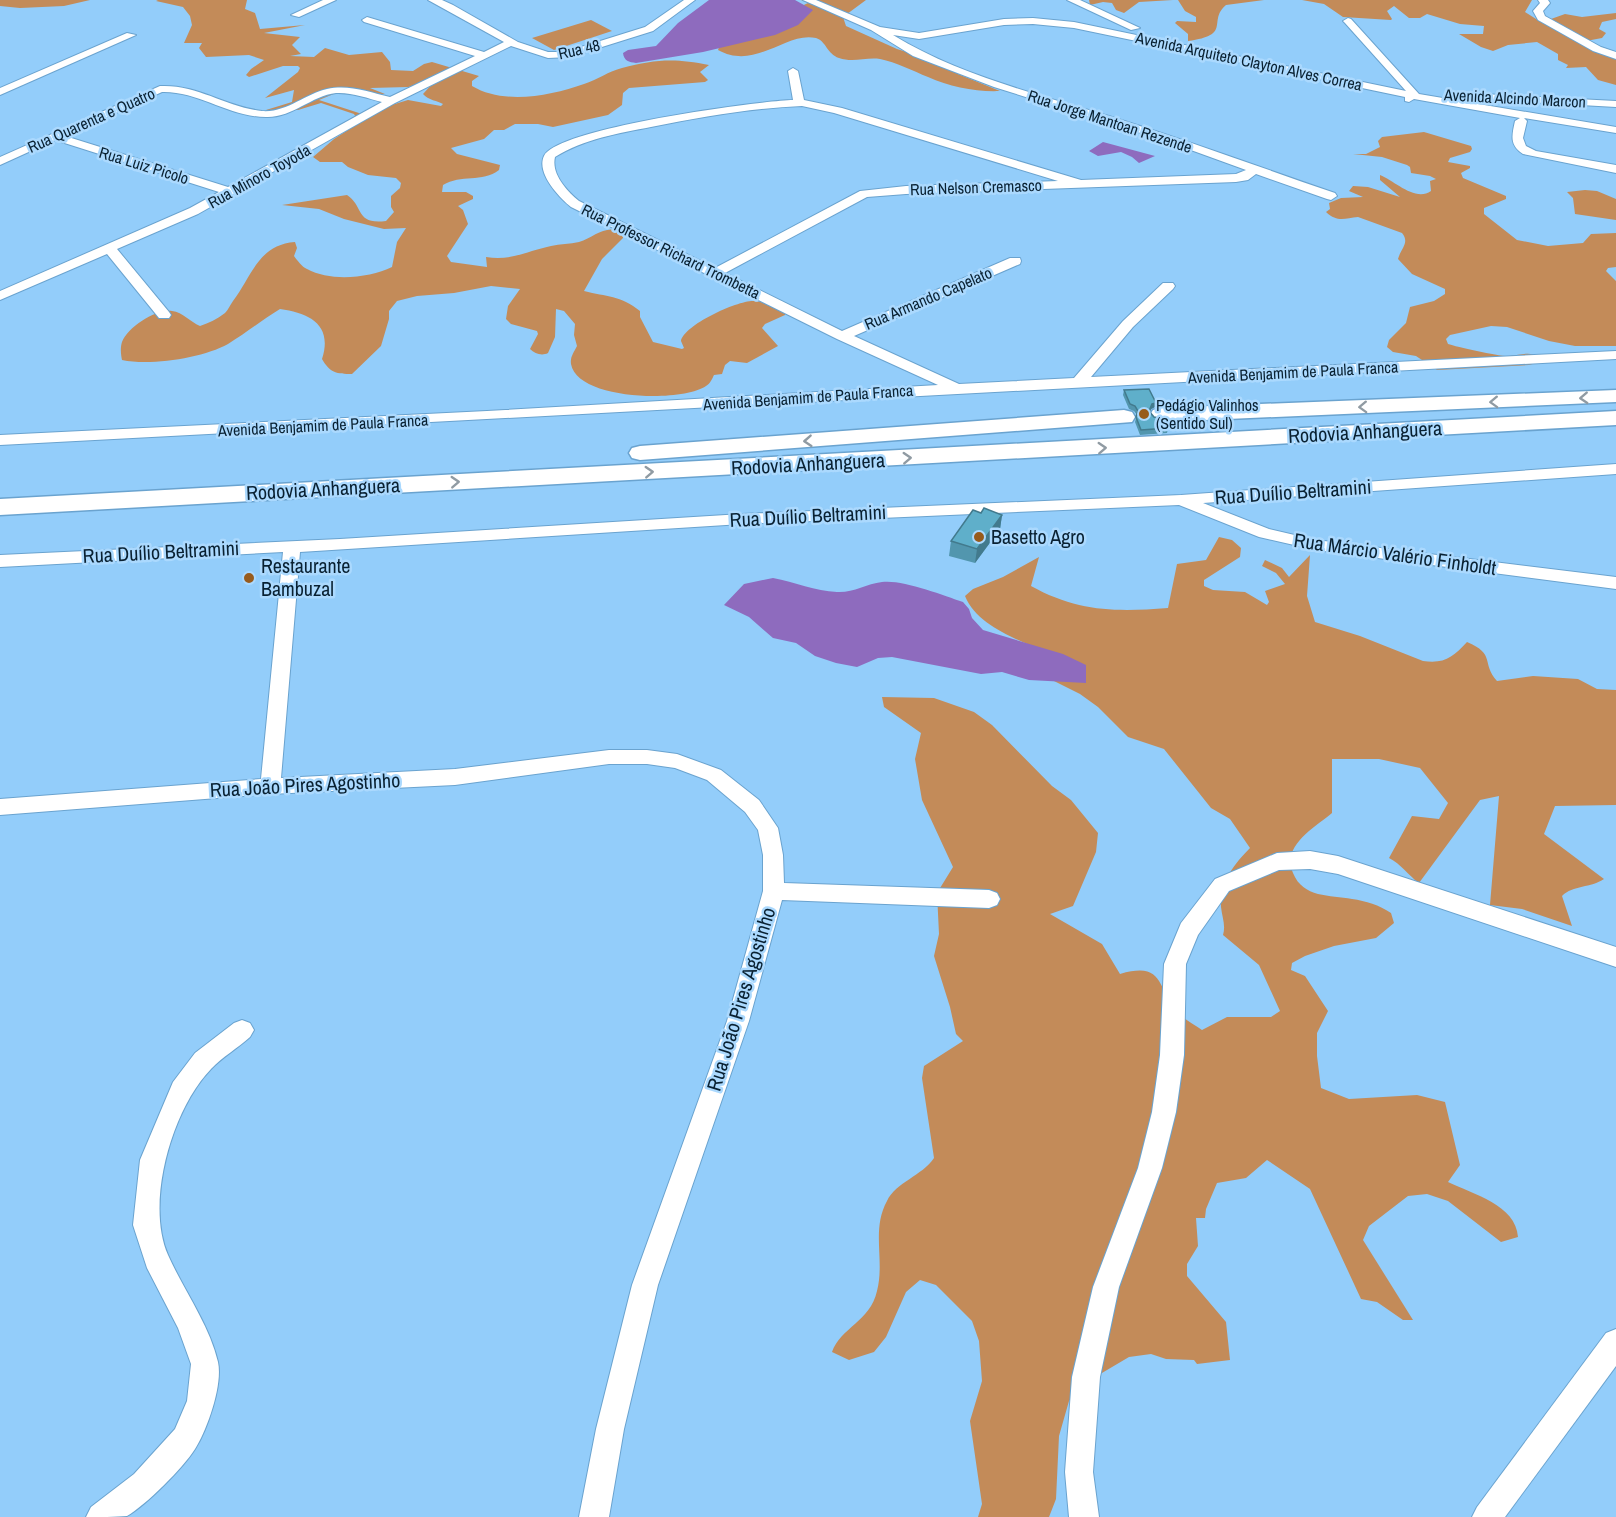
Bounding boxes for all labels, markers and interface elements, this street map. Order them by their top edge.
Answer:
street label: Avenida Arquiteto Clayton Alves Correa [1133,26,1365,96]
street label: Rua 48 [556,34,602,64]
street label: Rua Quarenta e Quatro [24,82,158,158]
street label: Avenida Alcindo Marcon [1443,83,1586,113]
street label: Rua Jorge Mantoan Rezende [1025,84,1195,158]
street label: Rua Minoro Toyoda [204,138,315,213]
street label: Rua Luiz Picolo [96,141,192,189]
street label: Rua Nelson Cremasco [910,174,1042,200]
street label: Rua Professor Richard Trombetta [578,198,765,304]
street label: Rua Armando Capelato [861,261,995,335]
street label: Avenida Benjamim de Paula Franca [1186,355,1399,389]
street label: Avenida Benjamim de Paula Franca [701,379,914,415]
one-way arrow [1580,391,1589,404]
place label: Pedágio Valinhos (Sentido Sul) [1156,394,1259,434]
one-way arrow [1490,396,1499,408]
one-way arrow [1359,401,1368,413]
marker: Pedágio Valinhos (Sentido Sul) [1137,407,1151,421]
street label: Avenida Benjamim de Paula Franca [216,408,429,442]
street label: Rodovia Anhanguera [1287,414,1443,449]
one-way arrow [804,434,813,447]
one-way arrow [1097,442,1106,455]
street label: Rodovia Anhanguera [730,446,886,481]
one-way arrow [902,452,911,465]
one-way arrow [645,466,654,479]
street label: Rodovia Anhanguera [245,471,401,506]
street label: Rua Duílio Beltramini [1214,473,1372,510]
one-way arrow [450,476,459,489]
street label: Rua Duílio Beltramini [729,498,887,533]
place label: Basetto Agro [991,523,1085,550]
street label: Rua Márcio Valério Finholdt [1292,526,1498,581]
marker: Basetto Agro [972,530,986,544]
street label: Rua Duílio Beltramini [82,534,240,569]
place label: Restaurante Bambuzal [261,552,350,602]
marker: Restaurante Bambuzal [242,571,256,585]
street label: Rua João Pires Agostinho [209,766,401,803]
street label: Rua João Pires Agostinho [700,904,781,1094]

